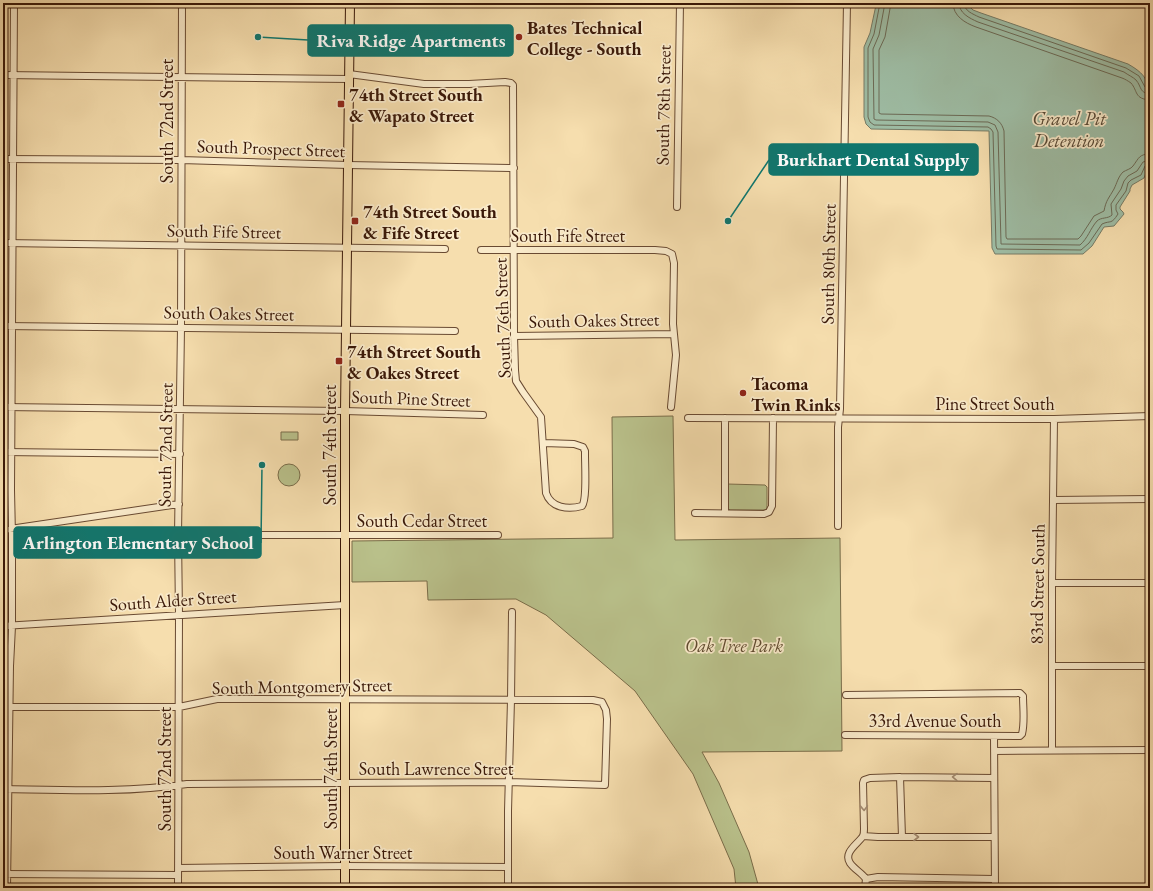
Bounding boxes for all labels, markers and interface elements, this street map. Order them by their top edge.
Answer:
place label: Bates Technical College - South [527,16,642,60]
callout: Riva Ridge Apartments [308,25,513,56]
text: Riva Ridge Apartments [317,28,506,53]
marker: Bates Technical College - South [514,32,524,42]
street label: South 78th Street [650,44,676,166]
street label: South 72nd Street [155,58,178,183]
place label: 74th Street South & Wapato Street [349,83,483,127]
marker: 74th Street South & Wapato Street [336,99,346,109]
water label: Gravel Pit Detention [1032,106,1107,153]
street label: South Prospect Street [197,134,346,162]
callout: Burkhart Dental Supply [769,144,978,175]
text: Burkhart Dental Supply [777,147,970,172]
place label: 74th Street South & Fife Street [363,200,497,244]
street label: South 80th Street [815,203,841,325]
marker: 74th Street South & Fife Street [350,216,360,226]
street label: South Fife Street [167,219,282,244]
street label: South Fife Street [511,224,626,247]
street label: South 76th Street [488,257,516,379]
street label: South Oakes Street [163,300,295,326]
street label: South Oakes Street [528,307,660,333]
place label: 74th Street South & Oakes Street [347,340,481,384]
marker: 74th Street South & Oakes Street [334,356,344,366]
place label: Tacoma Twin Rinks [751,372,841,416]
street label: South 72nd Street [152,382,178,507]
street label: South 74th Street [318,384,341,505]
street label: South Pine Street [351,384,471,412]
marker: Tacoma Twin Rinks [738,388,748,398]
street label: Pine Street South [935,392,1055,415]
street label: South Cedar Street [357,509,488,532]
street label: 83rd Street South [1024,523,1050,645]
callout: Arlington Elementary School [14,527,261,558]
text: Arlington Elementary School [21,530,254,555]
street label: South Alder Street [109,584,238,616]
park label: Oak Tree Park [685,634,783,657]
street label: South Montgomery Street [212,673,393,699]
street label: South 72nd Street [153,706,176,831]
street label: South 74th Street [319,708,342,829]
street label: 33rd Avenue South [869,709,1001,732]
street label: South Lawrence Street [359,757,514,780]
one-way arrow [952,773,958,782]
one-way arrow [859,805,868,811]
one-way arrow [913,833,919,841]
street label: South Warner Street [274,841,413,864]

